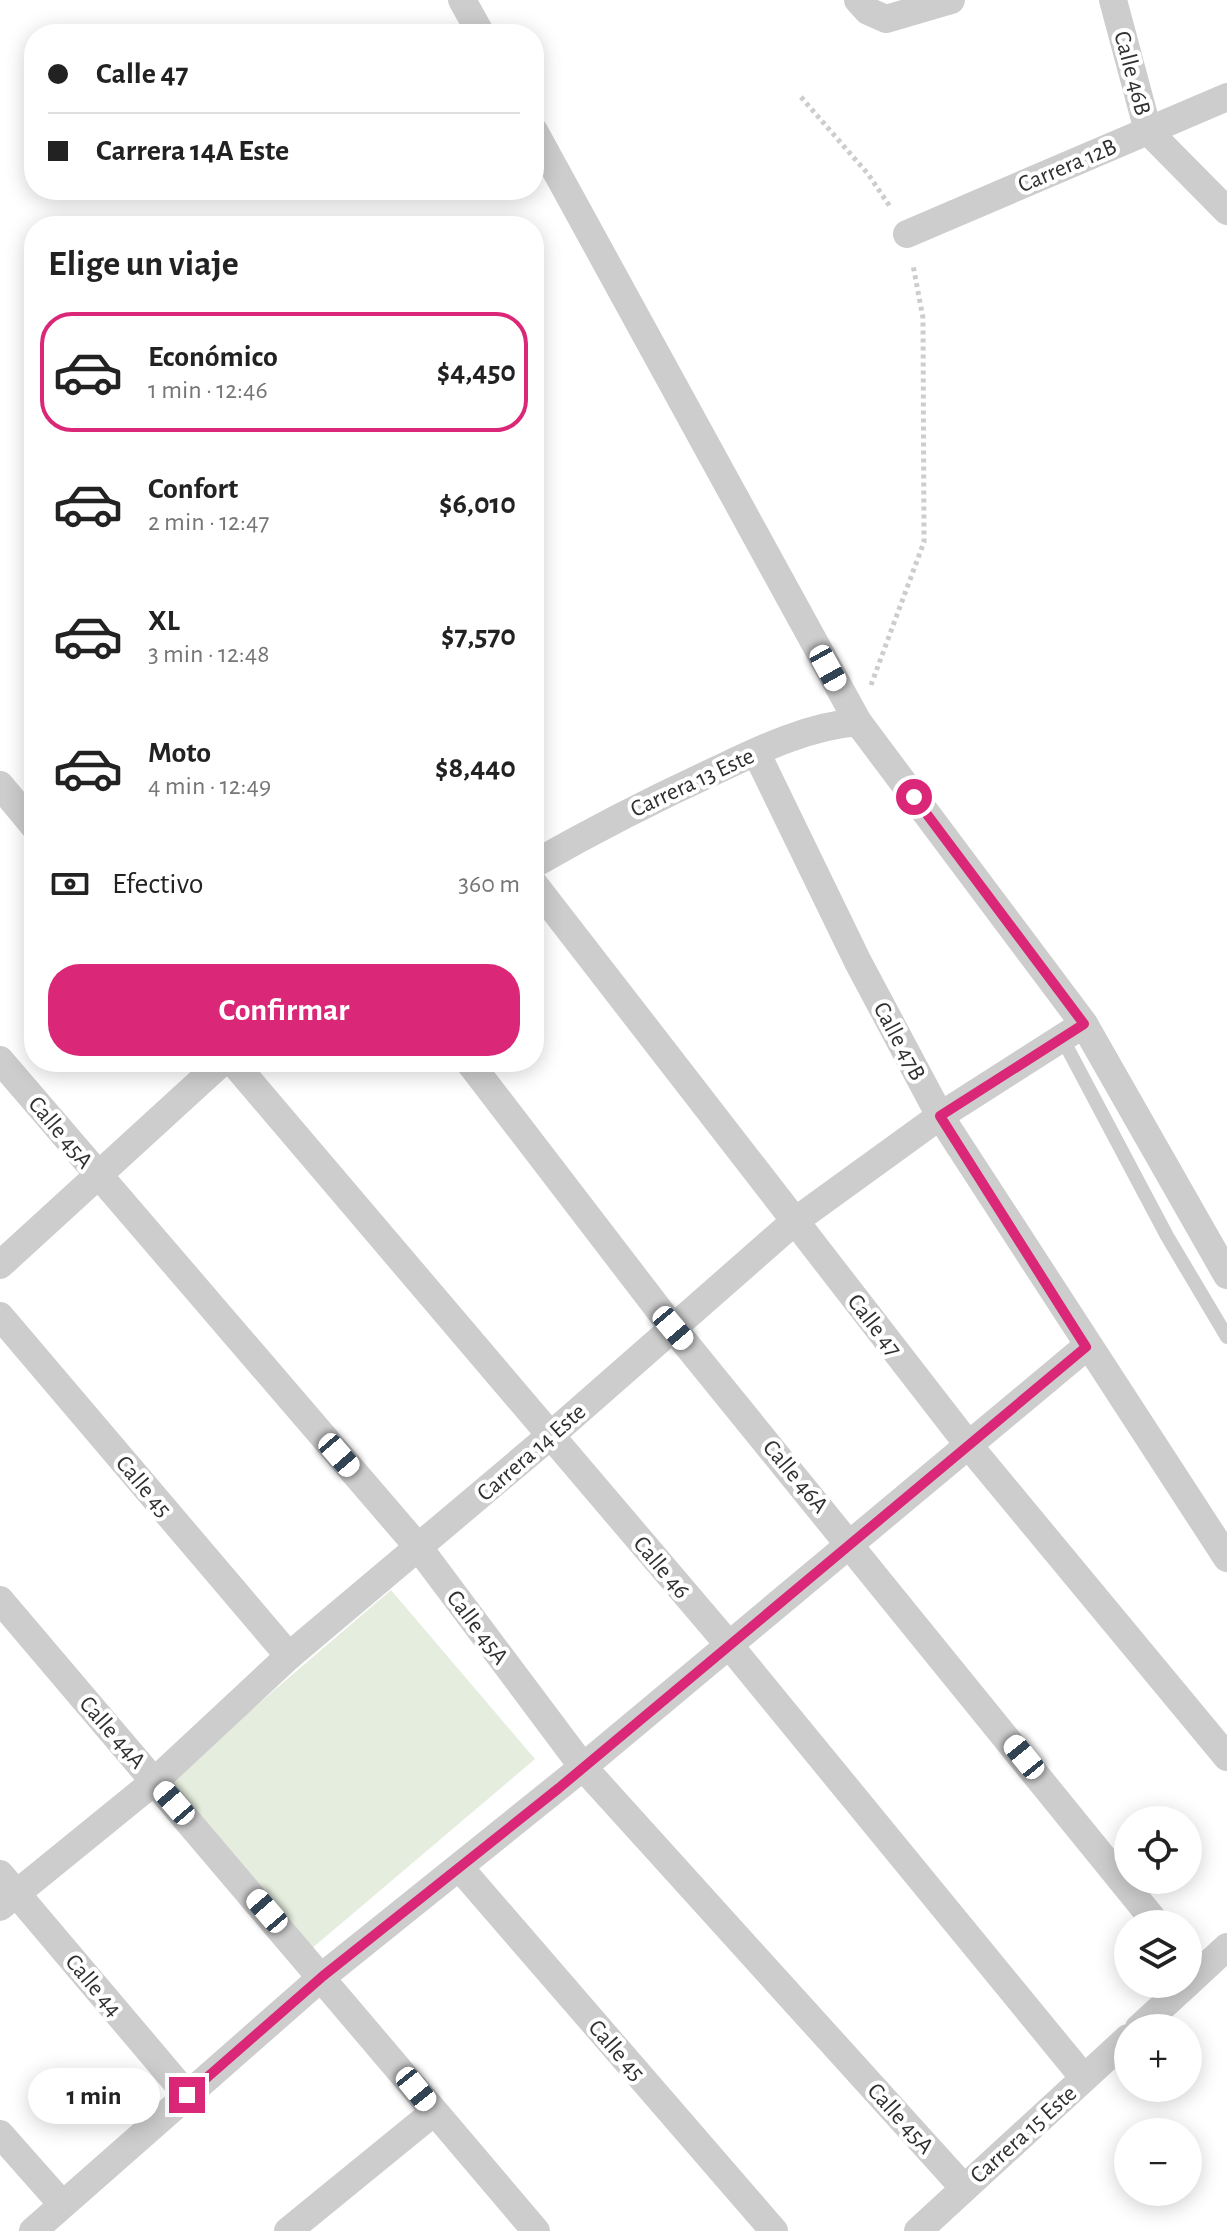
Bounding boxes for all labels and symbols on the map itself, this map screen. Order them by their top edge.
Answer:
street label: Calle 46B [1109,29,1155,118]
street label: Carrera 12B [1015,134,1120,197]
car [806,641,850,695]
street label: Carrera 13 Este [627,744,758,822]
route start [896,779,932,815]
street label: Calle 47B [869,998,930,1085]
street label: Calle 45A [23,1092,97,1173]
street label: Calle 47 [843,1290,906,1361]
car [648,1302,698,1354]
street label: Carrera 14 Este [473,1399,590,1506]
car [314,1429,364,1481]
street label: Calle 46A [758,1436,833,1518]
street label: Calle 45 [111,1451,176,1522]
street label: Calle 46 [628,1532,694,1603]
street label: Calle 45A [442,1586,513,1669]
street label: Calle 44A [75,1692,150,1774]
car [1000,1731,1048,1783]
car [149,1777,199,1829]
car [242,1885,292,1937]
street label: Calle 44 [60,1950,126,2022]
street label: Calle 45 [584,2016,649,2086]
car [392,2063,440,2115]
callout: 1 min [27,2067,159,2123]
route end [169,2077,205,2113]
street label: Calle 45A [863,2079,938,2159]
street label: Carrera 15 Este [966,2081,1081,2188]

